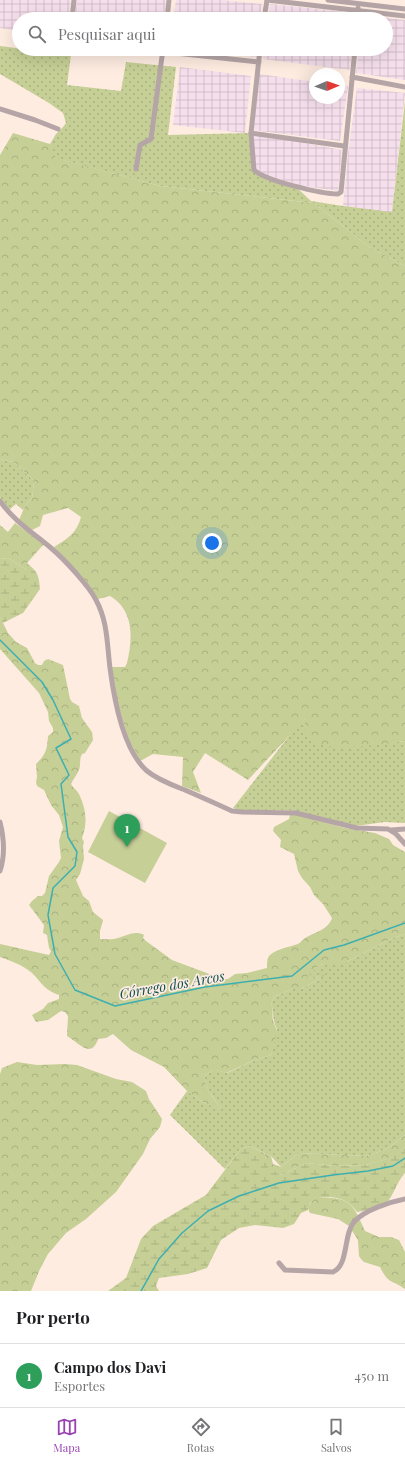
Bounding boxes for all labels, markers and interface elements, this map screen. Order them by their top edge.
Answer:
search box [12,12,393,56]
icon: search [26,23,48,45]
text: Pesquisar aqui [58,24,156,44]
north arrow [309,68,345,104]
your location [202,533,222,553]
pin: 1 [114,814,140,847]
water label: Córrego dos Arcos [118,966,227,1003]
text: Por perto [16,1306,90,1328]
text: Campo dos Davi [54,1357,166,1377]
text: 1 [27,1367,31,1384]
text: 450 m [355,1367,389,1384]
text: Esportes [54,1377,105,1394]
tab: Mapa [53,1416,80,1455]
tab: Rotas [187,1416,214,1455]
tab: Salvos [321,1416,352,1455]

